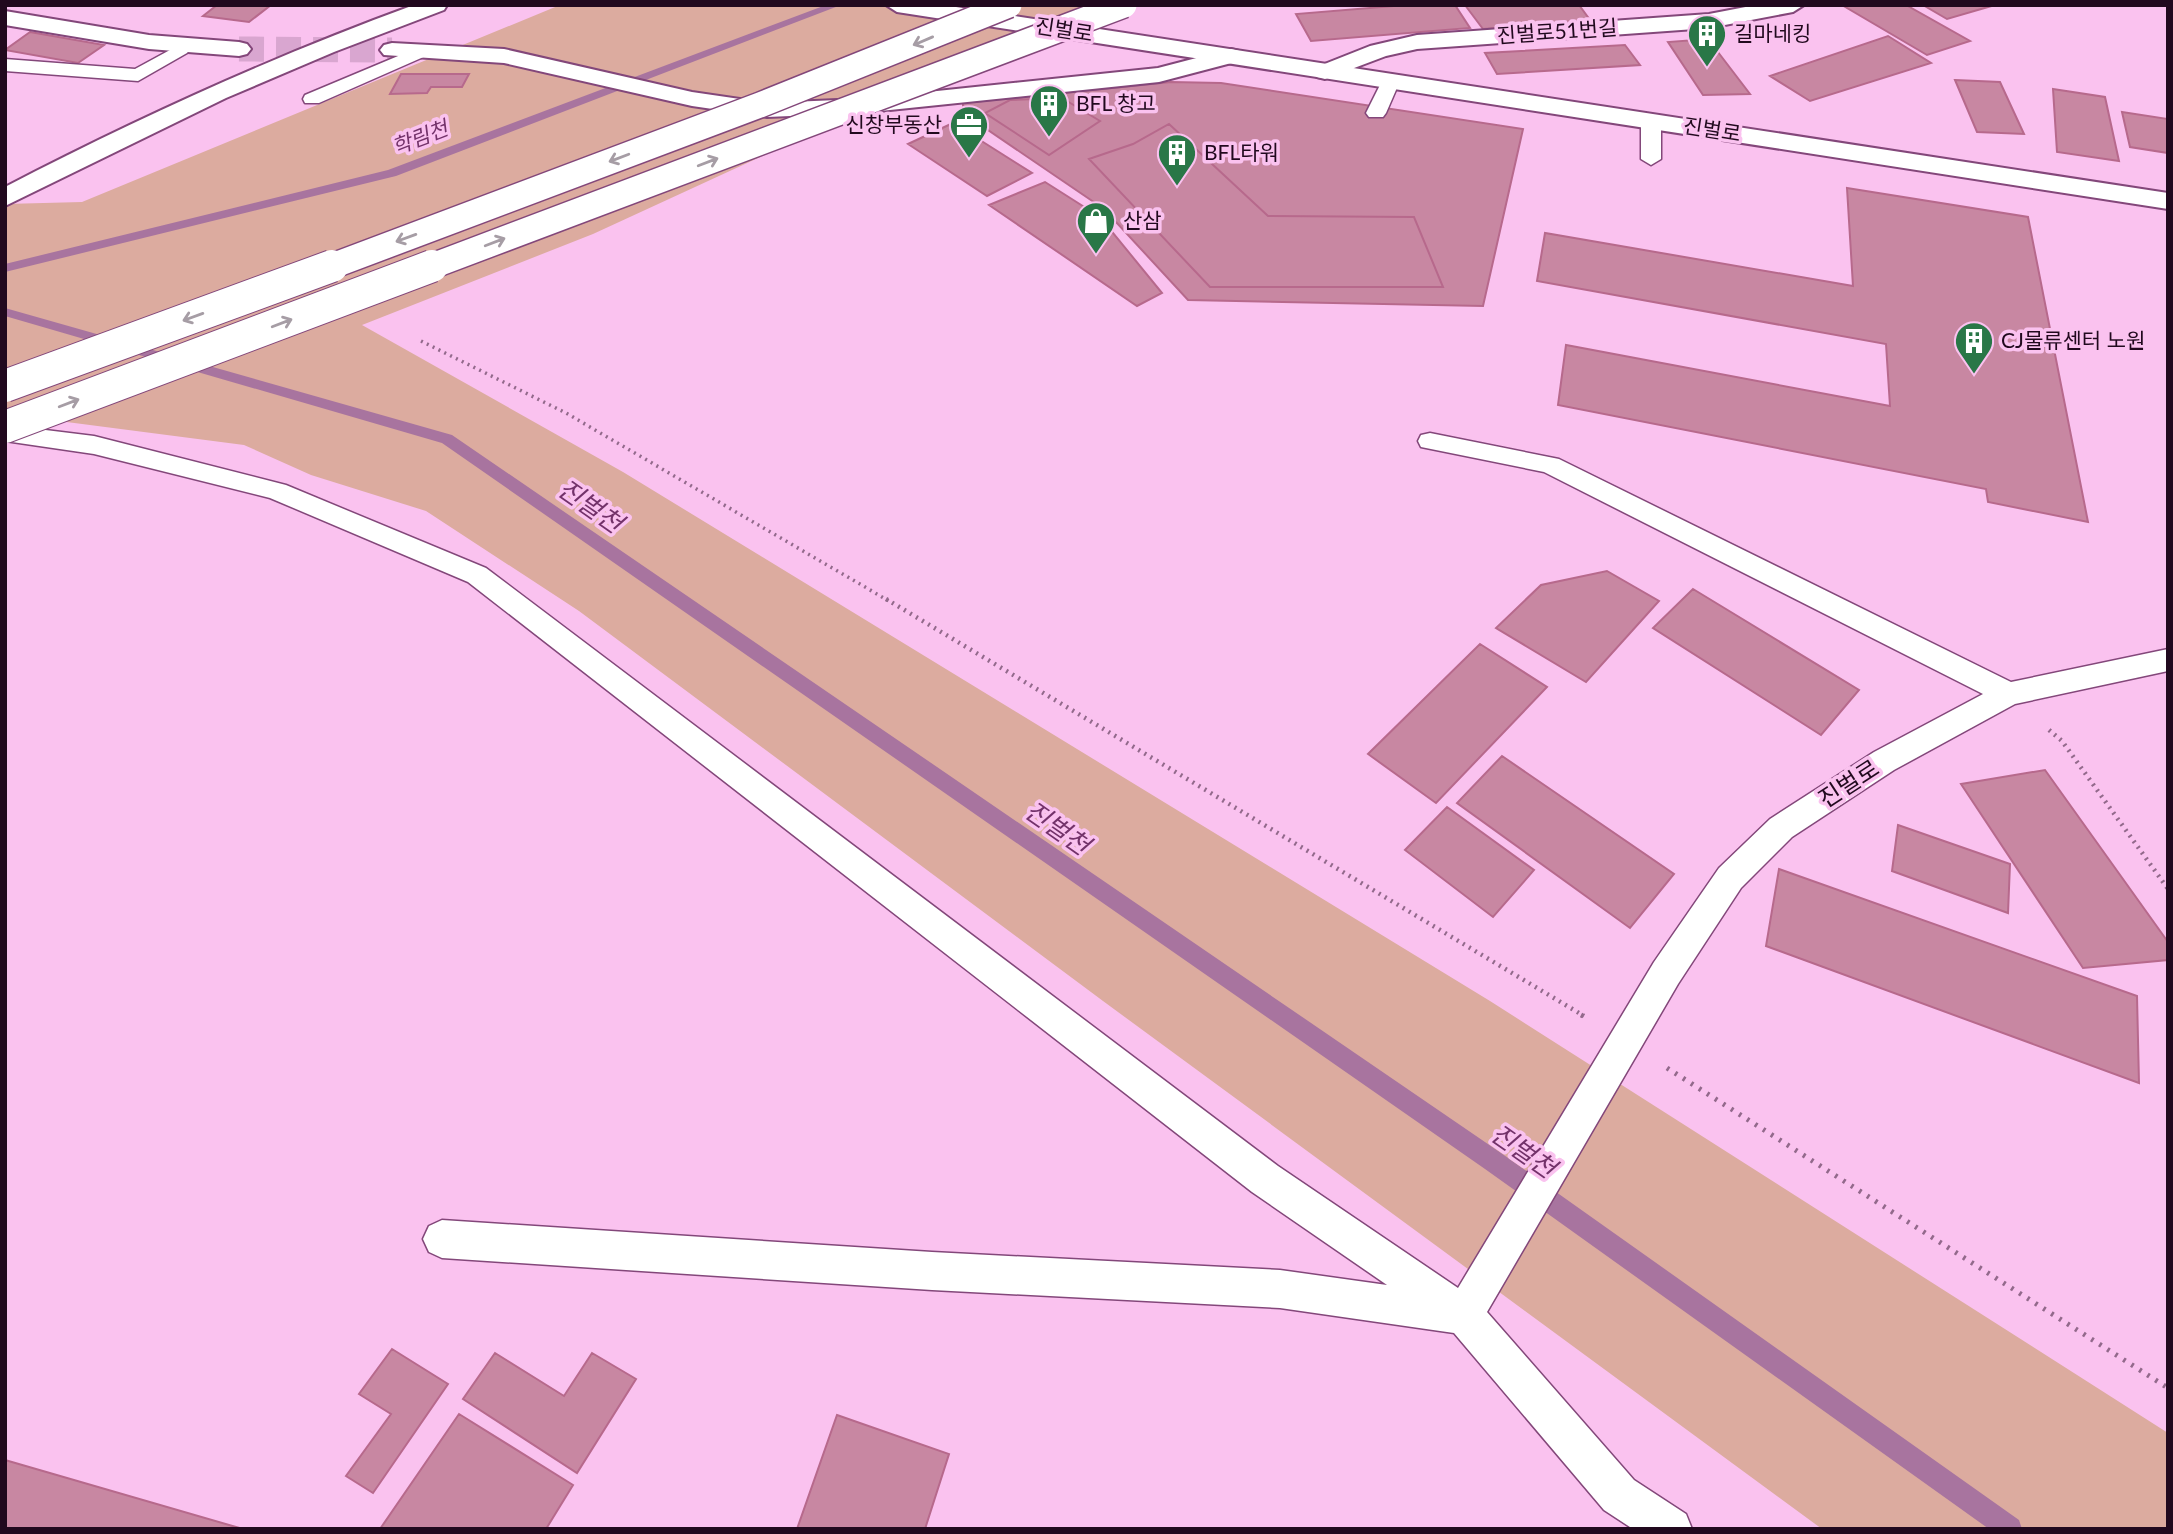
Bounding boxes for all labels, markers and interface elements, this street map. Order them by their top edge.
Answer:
street label: 진벌로 [1034,12,1095,45]
building icon: 길마네킹 [1686,13,1728,68]
street label: 진벌로51번길 [1496,14,1618,47]
place label: 길마네킹 [1734,20,1811,45]
one-way arrow [913,35,934,48]
building icon: BFL 창고 [1028,83,1070,138]
place label: BFL 창고 [1076,90,1156,115]
office icon: 신창부동산 [948,104,990,159]
place label: 신창부동산 [845,111,942,136]
street label: 진벌로 [1682,112,1743,145]
water label: 학림천 [388,114,453,159]
building icon: BFL타워 [1156,132,1198,187]
place label: BFL타워 [1204,139,1279,164]
one-way arrow [609,153,631,166]
one-way arrow [696,155,718,167]
shop icon: 산삼 [1075,200,1117,255]
place label: 산삼 [1123,207,1162,232]
one-way arrow [396,233,418,245]
one-way arrow [484,235,506,248]
one-way arrow [182,312,204,324]
one-way arrow [271,315,293,328]
building icon: CJ물류센터 노원 [1953,320,1995,375]
place label: CJ물류센터 노원 [2001,327,2145,352]
one-way arrow [58,395,80,408]
water label: 진벌천 [552,471,632,541]
street label: 진벌로 [1813,753,1884,813]
water label: 진벌천 [1019,793,1099,863]
water label: 진벌천 [1485,1116,1565,1186]

